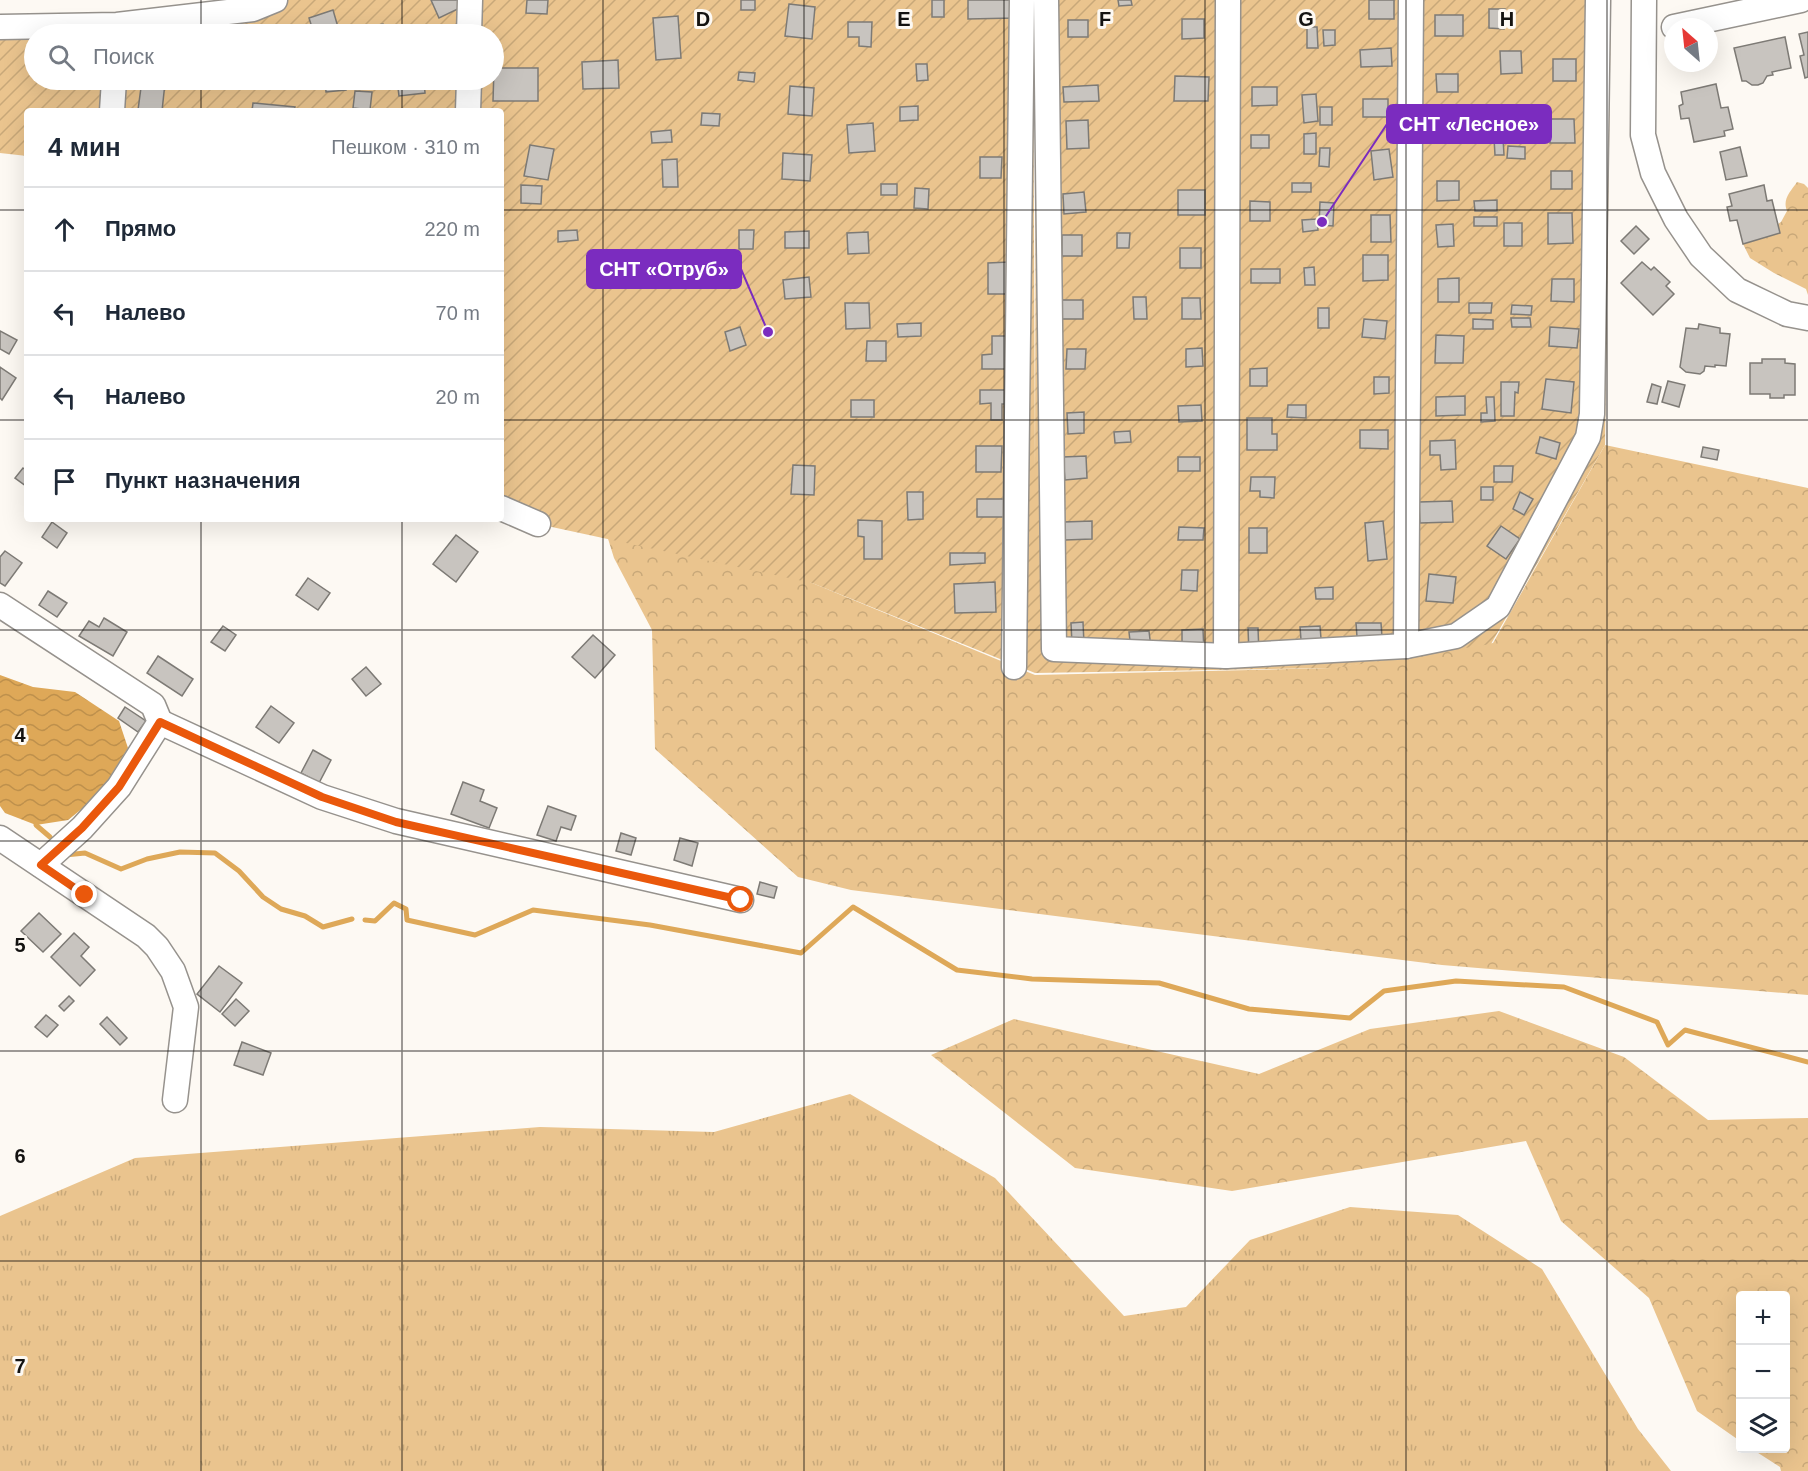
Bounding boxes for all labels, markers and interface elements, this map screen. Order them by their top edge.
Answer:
text: D [696,8,710,30]
text: E [897,8,911,30]
text: F [1099,8,1111,30]
text: G [1298,8,1314,30]
text: H [1500,8,1514,30]
north arrow [1664,18,1718,72]
search box [24,24,504,90]
icon: search [45,41,78,74]
text: Поиск [93,44,154,69]
callout: СНТ «Лесное» [1387,105,1551,143]
text: СНТ «Лесное» [1399,113,1539,135]
text: 4 мин [48,132,121,162]
text: Пешком · 310 m [331,136,480,158]
icon: ahead [48,213,81,246]
text: Прямо [105,216,176,241]
text: 220 m [424,218,480,240]
callout: СНТ «Отруб» [587,250,741,288]
text: СНТ «Отруб» [599,258,729,280]
icon: left [48,297,81,330]
text: Налево [105,300,186,325]
text: 70 m [436,302,480,324]
icon: left [48,381,81,414]
text: Налево [105,384,186,409]
text: 20 m [436,386,480,408]
icon: arrive [48,465,81,498]
text: Пункт назначения [105,468,301,493]
text: 4 [14,724,26,746]
route end [71,881,97,907]
route start [727,886,753,912]
text: 5 [14,934,26,956]
text: 6 [14,1145,26,1167]
map controls [1736,1291,1790,1453]
button: + [1736,1291,1790,1345]
button: − [1736,1345,1790,1399]
text: 7 [14,1355,26,1377]
button: layers [1736,1399,1790,1453]

